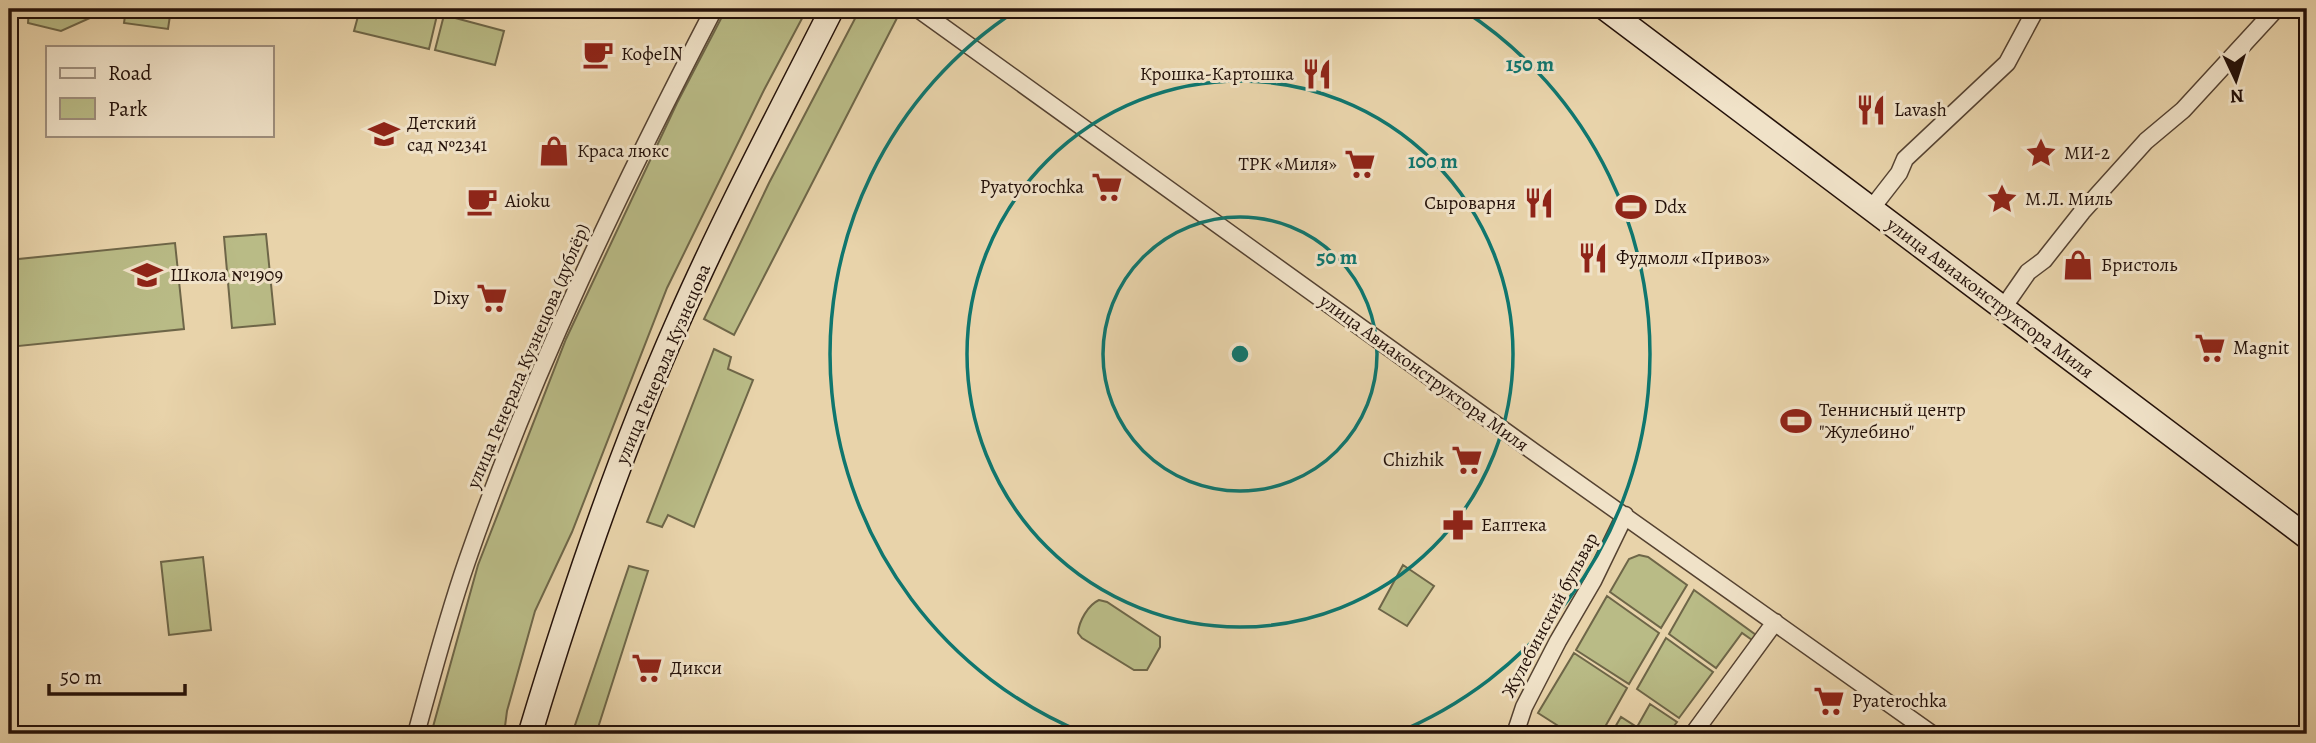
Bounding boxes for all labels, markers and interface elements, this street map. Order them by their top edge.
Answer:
cafe icon: КофеIN [581,37,615,71]
place label: КофеIN [621,41,683,67]
legend [46,46,273,136]
north arrow [2200,46,2270,116]
text: 150 m [1506,50,1555,78]
restaurant icon: Крошка-Картошка [1300,57,1334,91]
text: Road [108,59,152,87]
place label: Крошка-Картошка [1140,61,1294,87]
text: N [2229,83,2245,109]
restaurant icon: Lavash [1854,93,1888,127]
text: Park [108,95,148,123]
place label: Lavash [1894,97,1947,123]
place label: Детский сад №2341 [407,110,488,158]
school or university icon: Детский сад №2341 [367,117,401,151]
shop icon: Краса люкс [537,134,571,168]
place icon: МИ-2 [2024,136,2058,170]
place label: Краса люкс [577,138,669,164]
place label: МИ-2 [2064,140,2110,166]
supermarket icon: ТРК «Миля» [1343,147,1377,181]
text: 100 m [1408,147,1458,175]
place label: ТРК «Миля» [1238,151,1337,177]
supermarket icon: Pyatyorochka [1090,170,1124,204]
place label: Pyatyorochka [980,174,1084,200]
place icon: М.Л. Миль [1985,182,2019,216]
cafe icon: Aioku [465,184,499,218]
restaurant icon: Сыроварня [1522,186,1556,220]
place label: М.Л. Миль [2025,186,2113,212]
place label: Aioku [504,188,551,214]
place label: Сыроварня [1424,190,1516,216]
sports icon: Ddx [1614,190,1648,224]
place label: Ddx [1654,194,1687,220]
street label: улица Авиаконструктора Миля [1880,211,2099,385]
street label: улица Генерала Кузнецова (дублёр) [460,219,596,493]
restaurant icon: Фудмолл «Привоз» [1576,241,1610,275]
text: 50 m [1317,243,1358,271]
place label: Фудмолл «Привоз» [1616,245,1770,271]
shop icon: Бристоль [2061,248,2095,282]
place label: Бристоль [2101,252,2177,278]
school or university icon: Школа №1909 [130,258,164,292]
street label: улица Генерала Кузнецова [609,260,717,469]
place label: Школа №1909 [170,262,283,288]
supermarket icon: Dixy [475,281,509,315]
place label: Dixy [433,285,470,311]
street label: улица Авиаконструктора Миля [1313,288,1534,458]
supermarket icon: Magnit [2193,331,2227,365]
place label: Magnit [2233,335,2289,361]
centre of rings [1228,342,1252,366]
place label: Теннисный центр "Жулебино" [1819,397,1966,445]
sports icon: Теннисный центр "Жулебино" [1779,404,1813,438]
supermarket icon: Chizhik [1450,443,1484,477]
place label: Chizhik [1383,447,1445,473]
pharmacy icon: Еаптека [1441,508,1475,542]
place label: Еаптека [1481,512,1547,538]
street label: Жулебинский бульвар [1495,528,1605,702]
supermarket icon: Дикси [630,651,664,685]
scale bar [49,652,186,696]
place label: Дикси [670,655,722,681]
text: 50 m [60,663,102,691]
supermarket icon: Pyaterochka [1812,684,1846,718]
place label: Pyaterochka [1852,688,1947,714]

